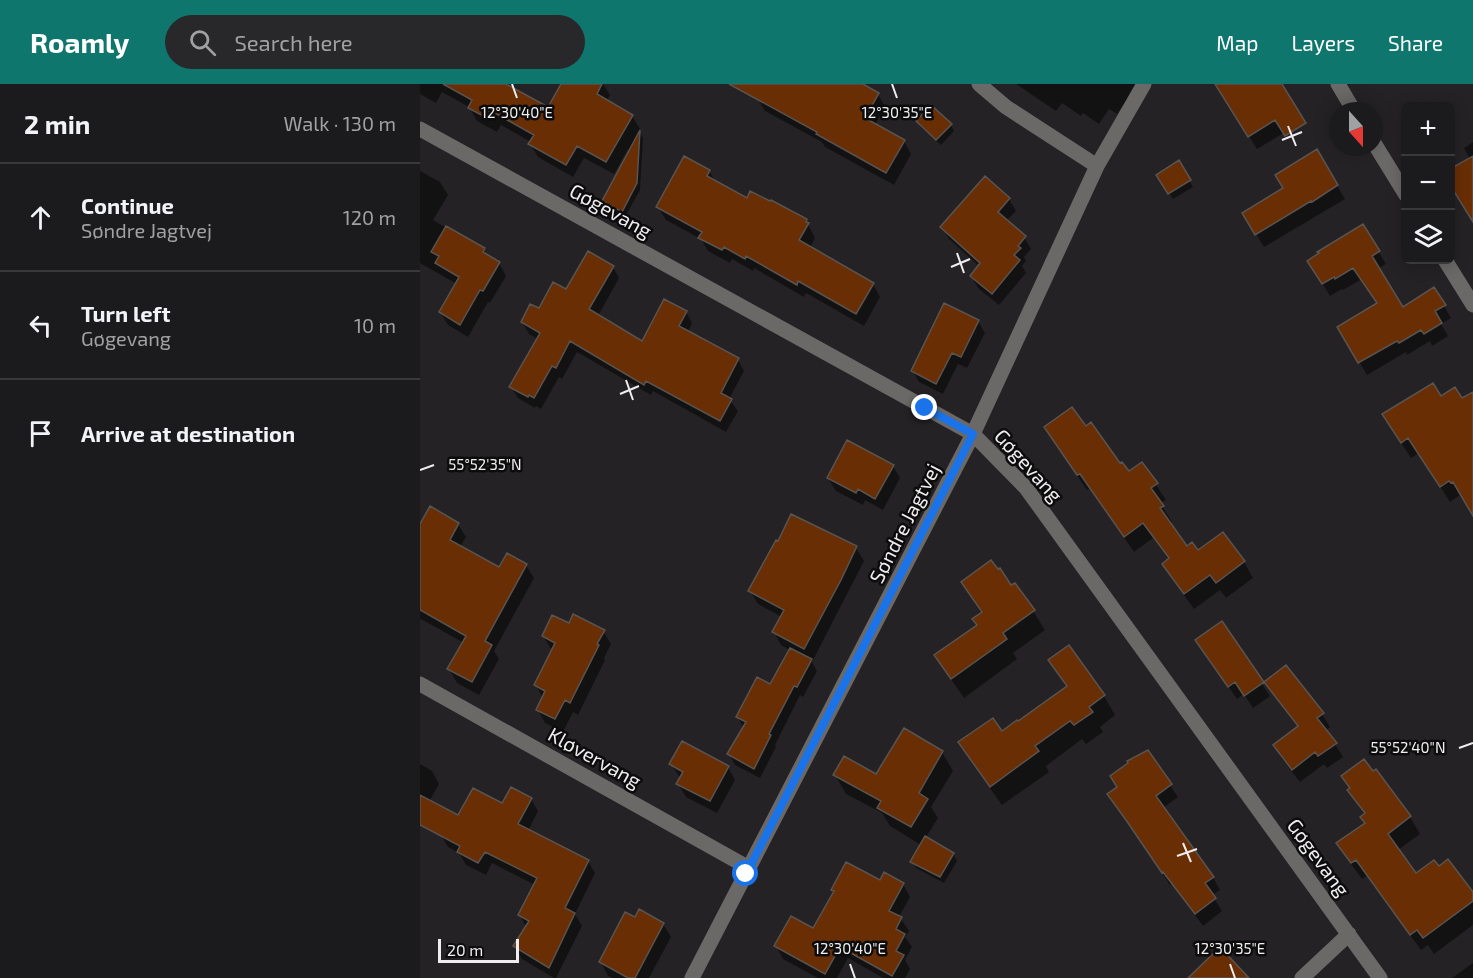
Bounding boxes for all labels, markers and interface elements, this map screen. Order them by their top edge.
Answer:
search box [165,15,585,69]
text: Roamly [30,25,129,59]
icon: search [186,26,219,59]
text: Search here [234,29,353,55]
text: Map [1216,30,1258,55]
text: Layers [1291,30,1355,55]
text: Share [1388,30,1443,55]
north arrow [1329,102,1383,156]
map controls [1401,102,1455,264]
button: + [1401,102,1455,156]
text: 12°30'40"E [481,103,553,121]
text: 12°30'35"E [862,103,932,121]
text: 2 min [24,108,90,139]
text: Walk · 130 m [284,111,396,135]
button: − [1401,156,1455,210]
street label: Gøgevang [566,178,656,242]
text: Continue [81,192,174,218]
icon: ahead [24,201,57,234]
text: 120 m [343,205,396,229]
button: layers [1401,210,1455,264]
text: Søndre Jagtvej [81,218,212,242]
text: Turn left [81,300,170,326]
icon: left [24,309,57,342]
text: 10 m [354,313,396,337]
text: Gøgevang [81,326,171,350]
route end [911,394,937,420]
icon: arrive [24,417,57,450]
text: Arrive at destination [81,420,295,446]
street label: Gøgevang [990,424,1068,506]
text: 55°52'35"N [448,455,522,473]
street label: Søndre Jagtvej [864,459,944,587]
street label: Kløvervang [544,722,646,792]
text: 55°52'40"N [1371,738,1445,756]
street label: Gøgevang [1283,814,1355,900]
route start [732,860,758,886]
scale bar [438,936,519,964]
text: 12°30'40"E [814,939,886,957]
text: 12°30'35"E [1195,939,1265,957]
text: 20 m [447,940,483,959]

